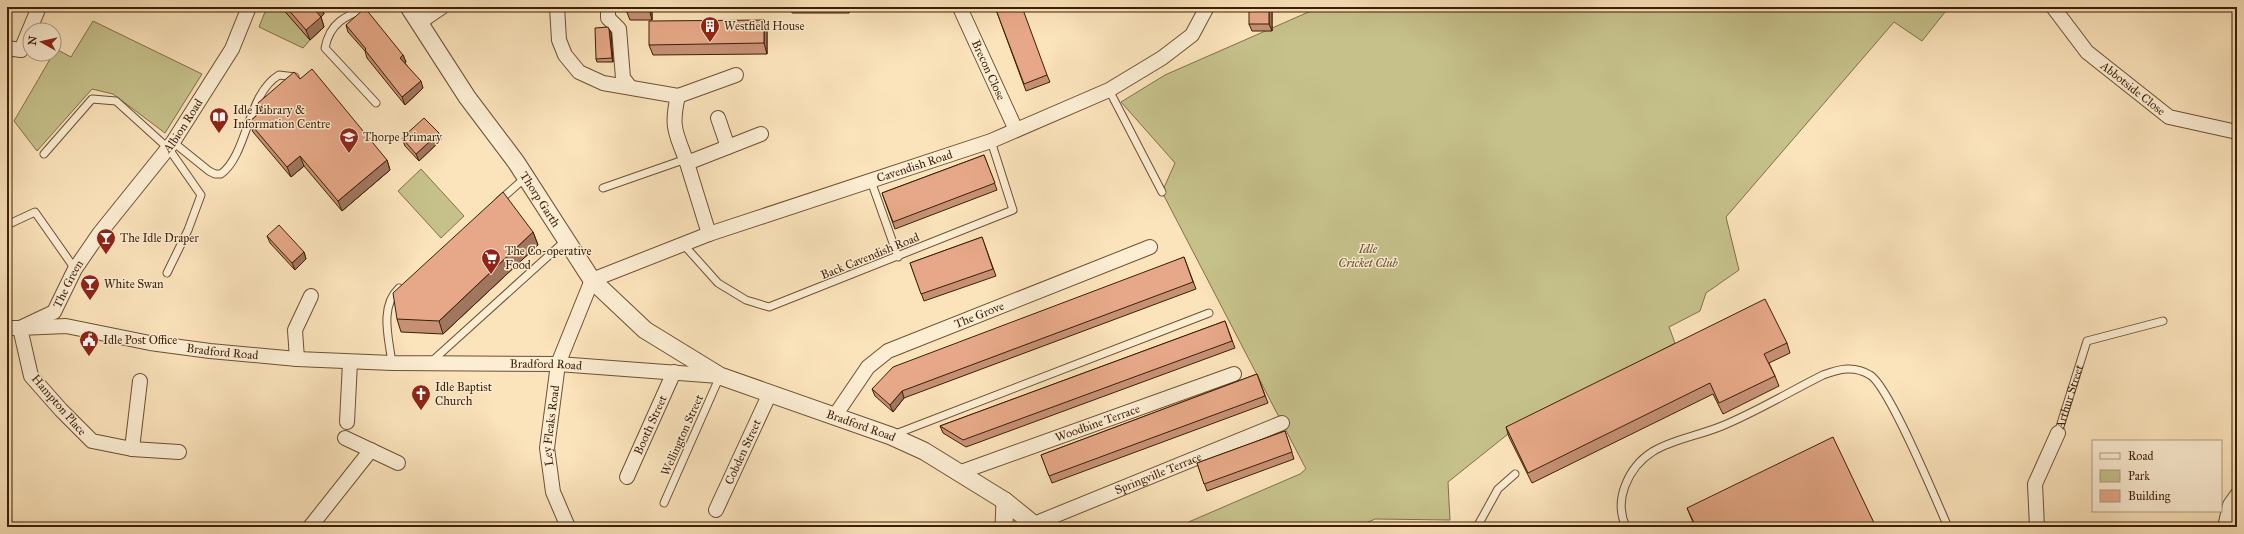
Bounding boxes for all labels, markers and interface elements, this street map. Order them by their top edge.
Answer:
building icon: Westfield House [699,15,721,43]
place label: Westfield House [724,19,804,33]
north arrow [22,22,62,62]
text: N [26,34,40,46]
street label: Brecon Close [969,38,1008,102]
street label: Abbotside Close [2097,58,2168,118]
street label: Albion Road [160,96,206,156]
place label: Idle Library & Information Centre [233,103,330,131]
library icon: Idle Library & Information Centre [208,106,230,134]
school or university icon: Thorpe Primary [338,126,360,154]
place label: Thorpe Primary [363,130,442,144]
street label: Cavendish Road [875,147,954,185]
street label: Thorp Garth [517,169,563,230]
bar icon: The Idle Draper [95,227,117,255]
street label: Back Cavendish Road [819,230,921,282]
place label: The Idle Draper [120,231,199,245]
park label: Idle Cricket Club [1338,242,1399,270]
place label: The Co-operative Food [505,244,591,272]
supermarket icon: The Co-operative Food [480,247,502,275]
street label: The Green [50,257,87,310]
bar icon: White Swan [79,273,101,301]
place label: White Swan [104,277,164,291]
street label: The Grove [952,299,1006,331]
public building icon: Idle Post Office [78,329,100,357]
place label: Idle Post Office [103,333,177,347]
street label: Bradford Road [186,341,259,362]
street label: Bradford Road [510,357,583,373]
street label: Arthur Street [2052,362,2086,432]
street label: Hampton Place [29,372,89,438]
place label: Idle Baptist Church [435,380,493,408]
church icon: Idle Baptist Church [410,383,432,411]
street label: Ley Fleaks Road [540,384,562,467]
street label: Booth Street [631,392,670,457]
street label: Wellington Street [658,392,707,478]
street label: Woodbine Terrace [1053,401,1142,445]
street label: Bradford Road [825,407,898,444]
street label: Cobden Street [722,416,764,487]
legend [2092,440,2222,512]
text: Road [2128,449,2154,463]
street label: Springville Terrace [1113,450,1204,497]
text: Park [2128,469,2150,483]
text: Building [2128,489,2171,504]

